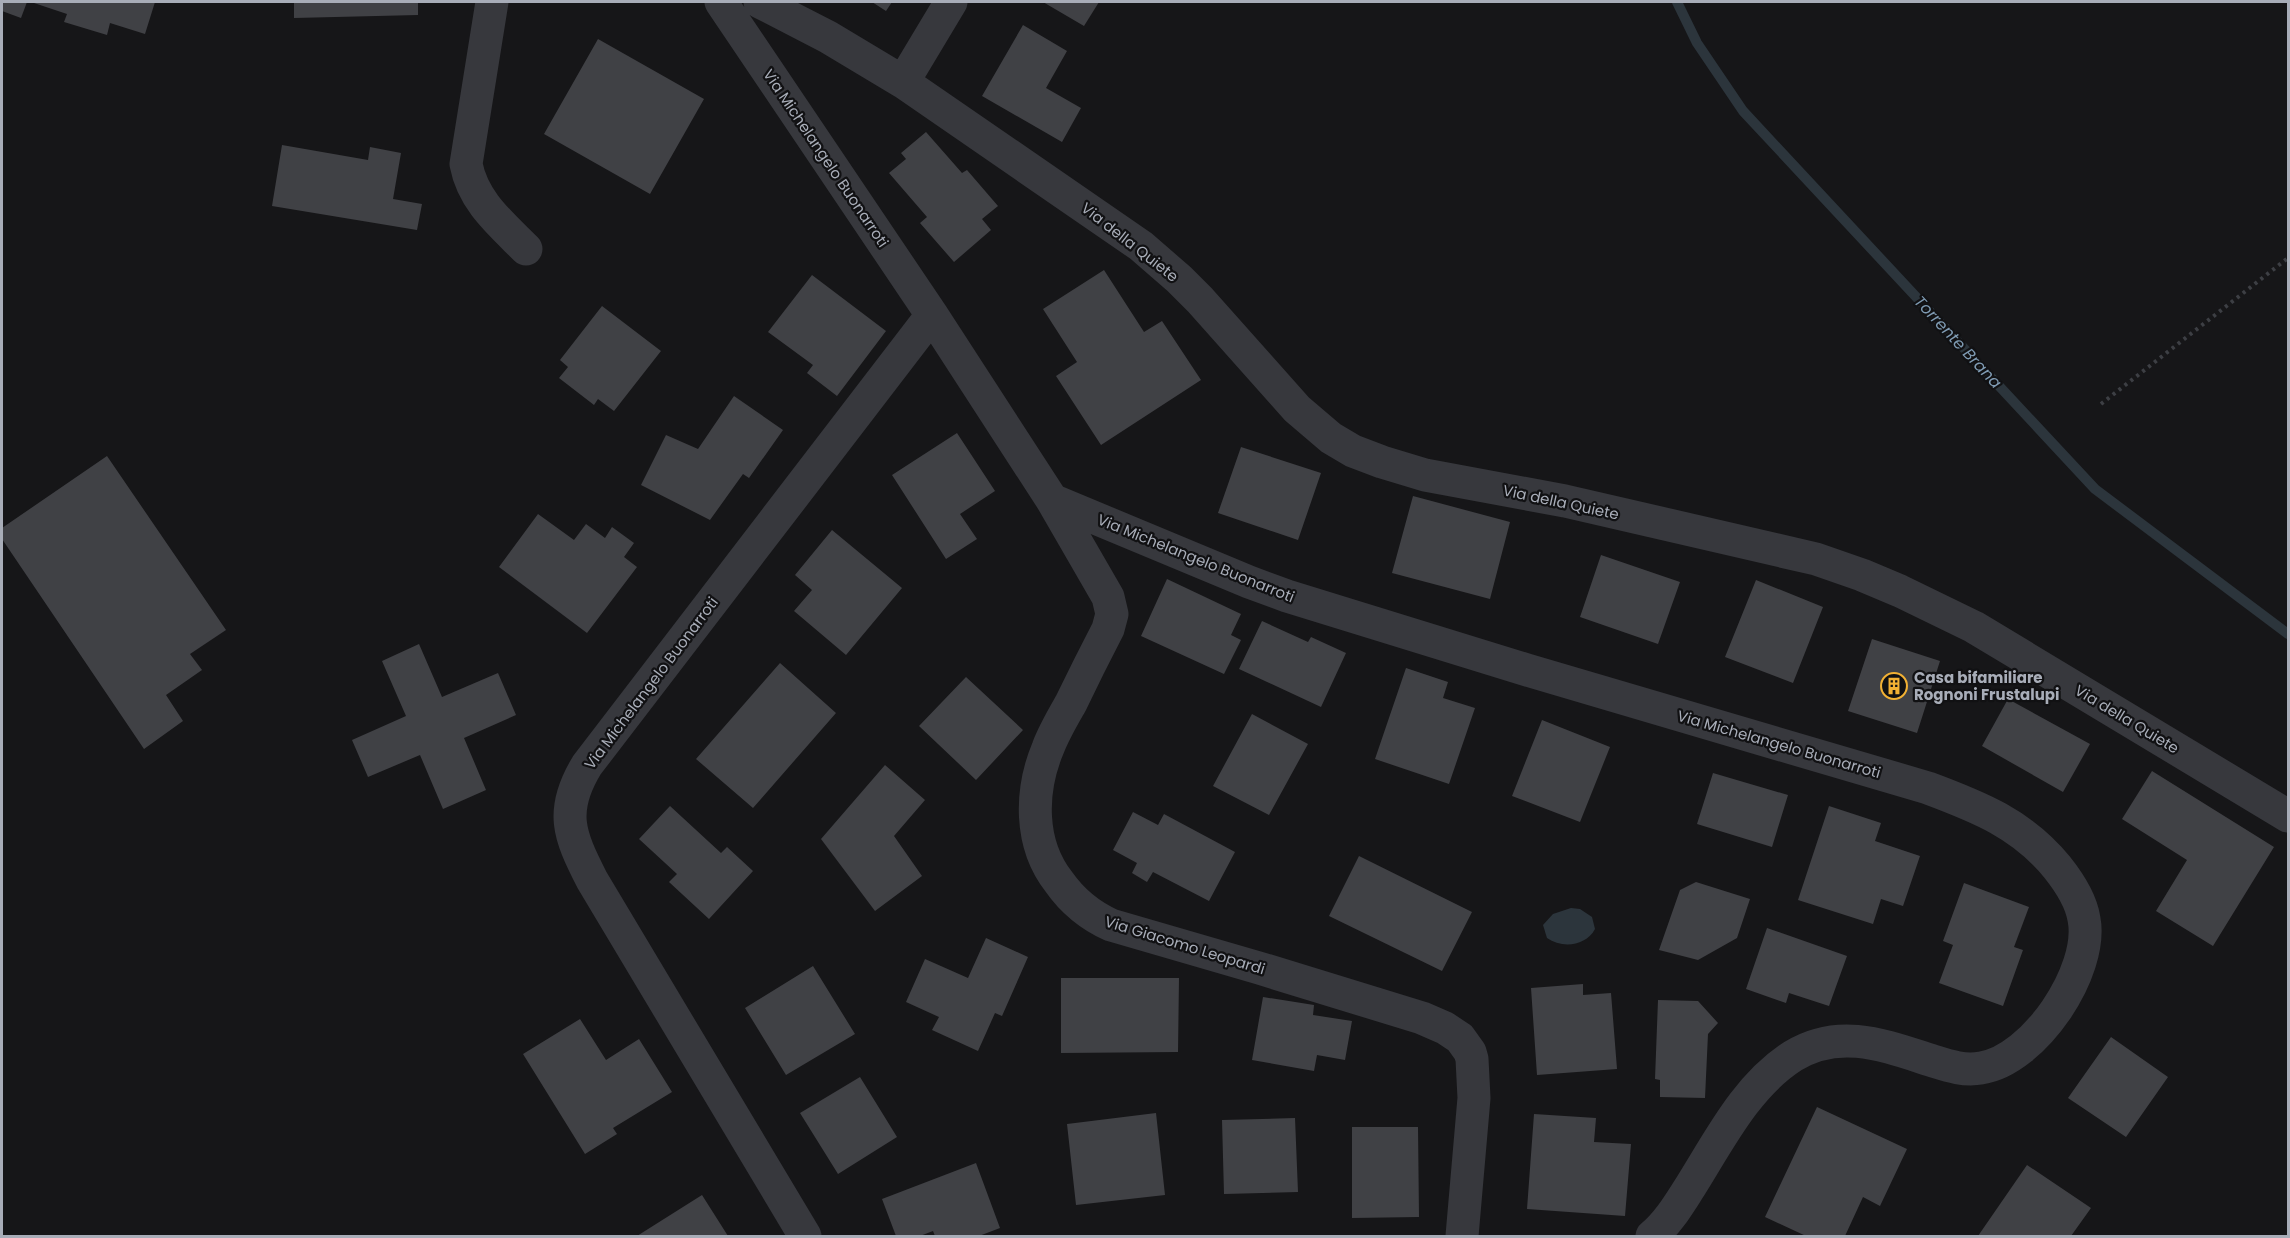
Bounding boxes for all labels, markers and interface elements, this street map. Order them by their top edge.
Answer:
street label: Via Michelangelo Buonarroti [758,65,894,251]
street label: Via della Quiete [1077,197,1183,287]
water label: Torrente Brana [1909,291,2007,394]
street label: Via della Quiete [1501,479,1621,525]
street label: Via Michelangelo Buonarroti [1094,509,1298,607]
street label: Via Michelangelo Buonarroti [579,592,723,774]
place label: Casa bifamiliare Rognoni Frustalupi [1914,667,2059,705]
building icon: Casa bifamiliare Rognoni Frustalupi [1879,671,1909,701]
street label: Via della Quiete [2071,680,2183,758]
street label: Via Michelangelo Buonarroti [1675,705,1883,783]
street label: Via Giacomo Leopardi [1102,911,1268,979]

